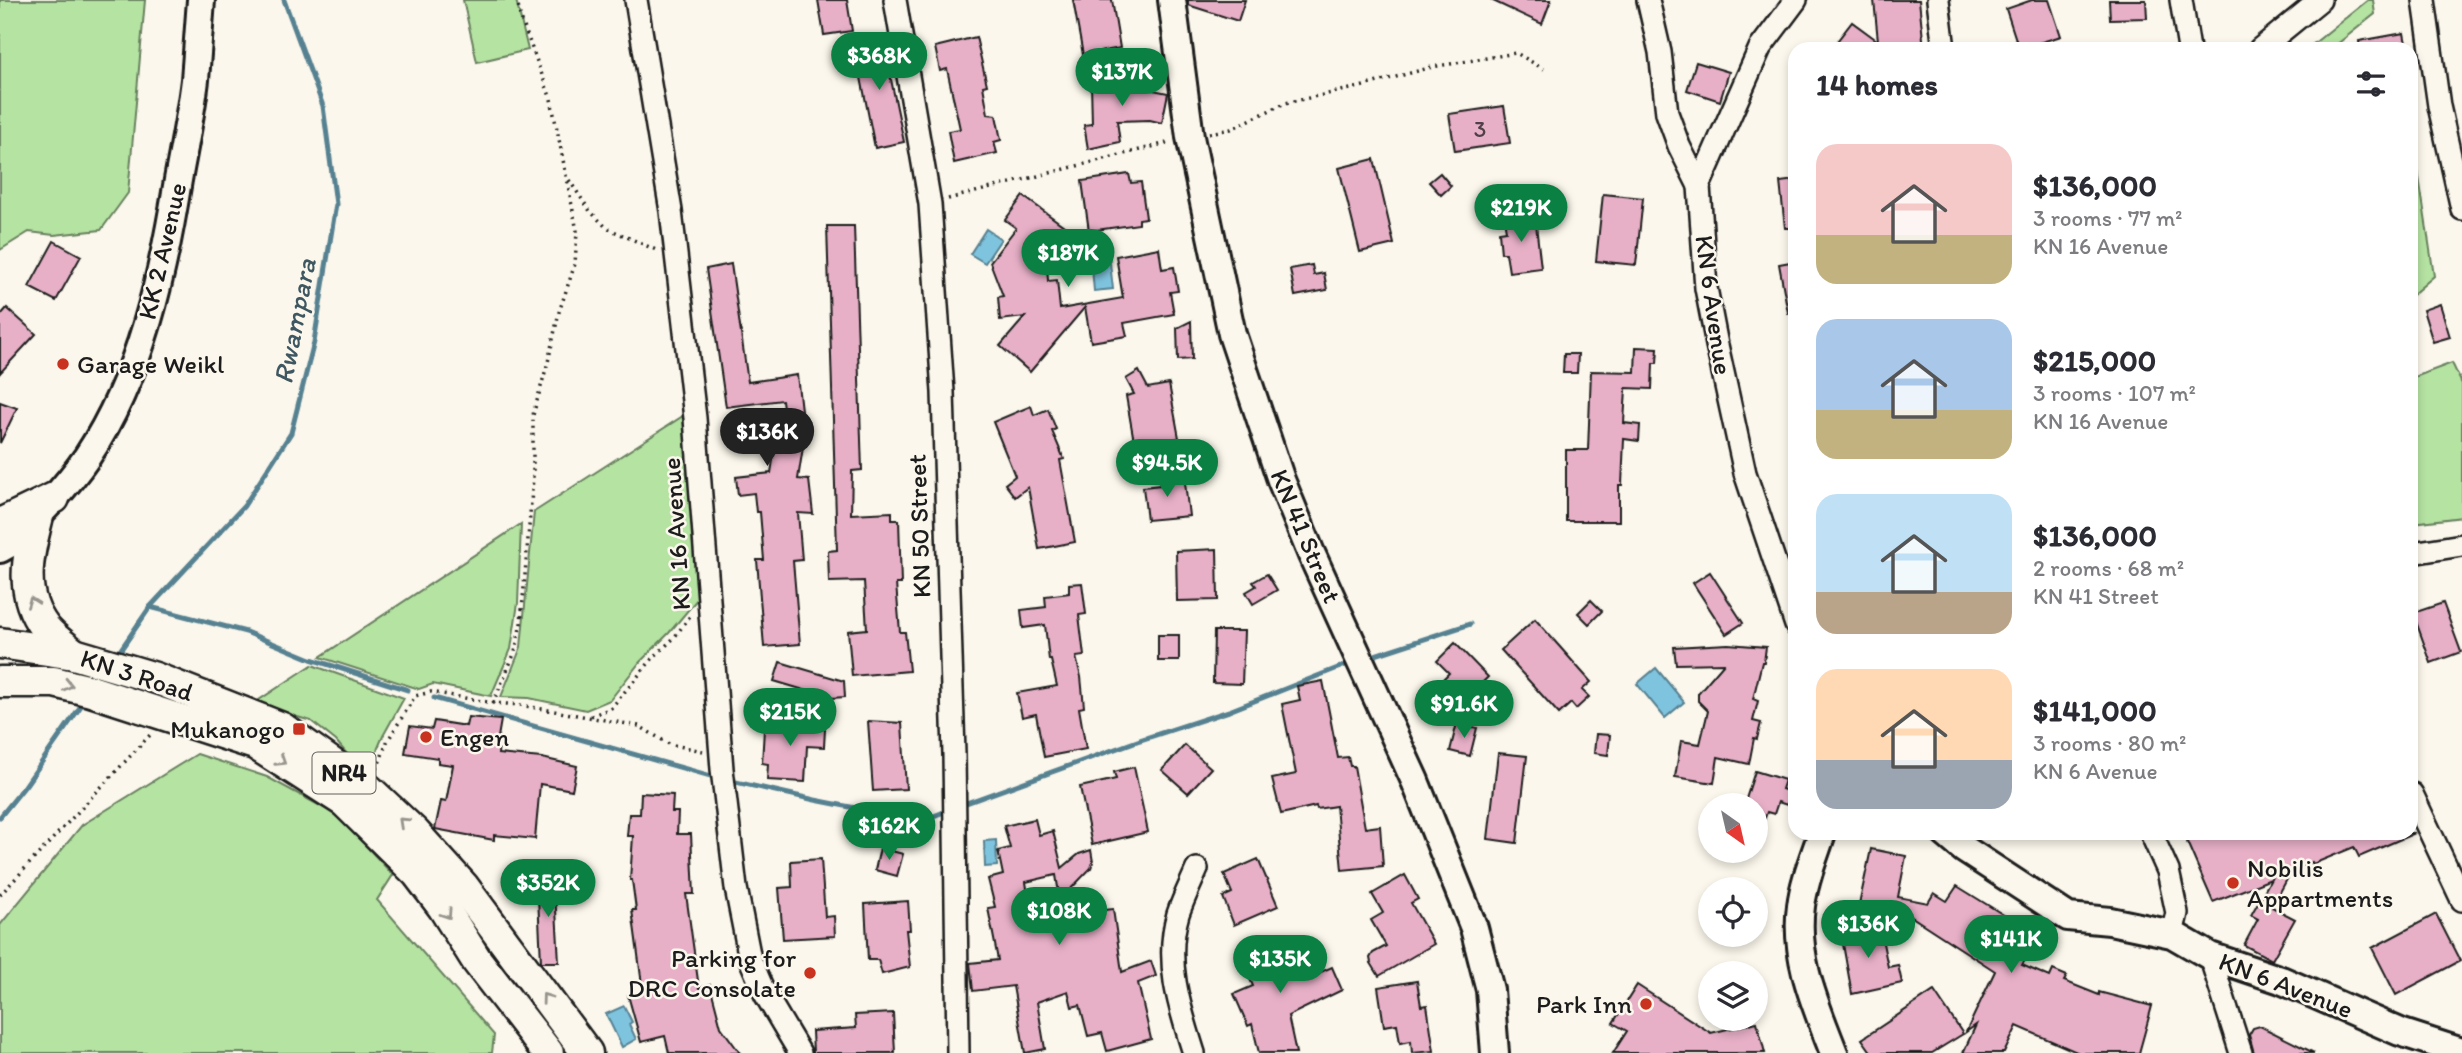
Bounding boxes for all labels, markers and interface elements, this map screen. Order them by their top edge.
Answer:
pin: $368K [830,32,928,92]
text: $368K [847,41,911,69]
pin: $137K [1073,48,1171,108]
text: $137K [1092,57,1152,85]
icon: filters [2352,65,2390,103]
text: 14 homes [1816,66,1938,103]
house number: 3 [1474,115,1486,143]
text: $136,000 [2033,167,2157,204]
icon: home [1872,172,1956,256]
street label: KK 2 Avenue [131,179,193,323]
pin: $219K [1472,184,1570,244]
text: $219K [1490,193,1552,221]
text: 3 rooms · 77 m² [2033,204,2183,232]
pin: $187K [1019,230,1117,289]
text: KN 16 Avenue [2033,232,2168,260]
street label: KN 6 Avenue [1688,233,1740,377]
text: $187K [1037,238,1099,266]
water label: Rwampara [265,255,323,387]
text: $215,000 [2033,342,2156,379]
icon: home [1872,347,1956,431]
place label: Garage Weikl [77,348,224,380]
marker: Garage Weikl [55,356,71,372]
text: 3 rooms · 107 m² [2033,379,2196,407]
text: KN 16 Avenue [2033,407,2168,435]
pin: $136K [718,408,816,468]
text: $136K [736,417,798,445]
pin: $94.5K [1110,440,1224,499]
text: $94.5K [1132,448,1202,476]
street label: KN 50 Street [900,453,938,599]
street label: KN 16 Avenue [655,457,697,611]
street label: KN 41 Street [1263,464,1349,608]
text: $136,000 [2033,517,2157,554]
icon: home [1872,522,1956,606]
text: 2 rooms · 68 m² [2033,554,2184,582]
text: KN 41 Street [2033,582,2159,610]
one-way arrow [26,597,40,609]
street label: KN 3 Road [77,642,198,708]
one-way arrow [62,677,74,691]
pin: $91.6K [1407,680,1521,740]
pin: $215K [741,688,839,748]
text: $91.6K [1431,689,1497,717]
text: $141,000 [2033,692,2157,729]
text: $215K [759,697,821,725]
icon: home [1872,697,1956,781]
place label: Mukanogo [170,713,285,745]
marker: Mukanogo [291,721,307,737]
place label: Engen [440,721,510,753]
marker: Engen [418,729,434,745]
text: 3 rooms · 80 m² [2033,729,2187,757]
one-way arrow [274,752,287,765]
road number: NR4 [312,752,376,794]
text: KN 6 Avenue [2033,757,2158,785]
north arrow [1698,793,1768,863]
map controls [1698,793,1768,1031]
pin: $162K [840,802,938,862]
text: $162K [858,811,920,839]
one-way arrow [398,818,411,830]
place label: Nobilis Appartments [2247,852,2393,914]
pin: $352K [499,860,597,919]
text: $352K [516,868,580,896]
marker: Nobilis Appartments [2225,875,2241,891]
button: locate [1698,877,1768,947]
pin: $108K [1010,888,1108,947]
text: $108K [1027,896,1091,924]
pin: $136K [1819,900,1917,960]
one-way arrow [439,906,451,919]
text: $136K [1837,909,1899,937]
pin: $141K [1962,916,2060,975]
text: $141K [1980,924,2042,952]
pin: $135K [1231,936,1329,995]
place label: Parking for DRC Consolate [628,942,797,1004]
text: $135K [1249,944,1311,972]
street label: KN 6 Avenue [2214,945,2358,1025]
button: layers [1698,961,1768,1031]
marker: Parking for DRC Consolate [802,965,818,981]
place label: Park Inn [1536,988,1632,1020]
one-way arrow [542,993,555,1006]
marker: Park Inn [1638,996,1654,1012]

